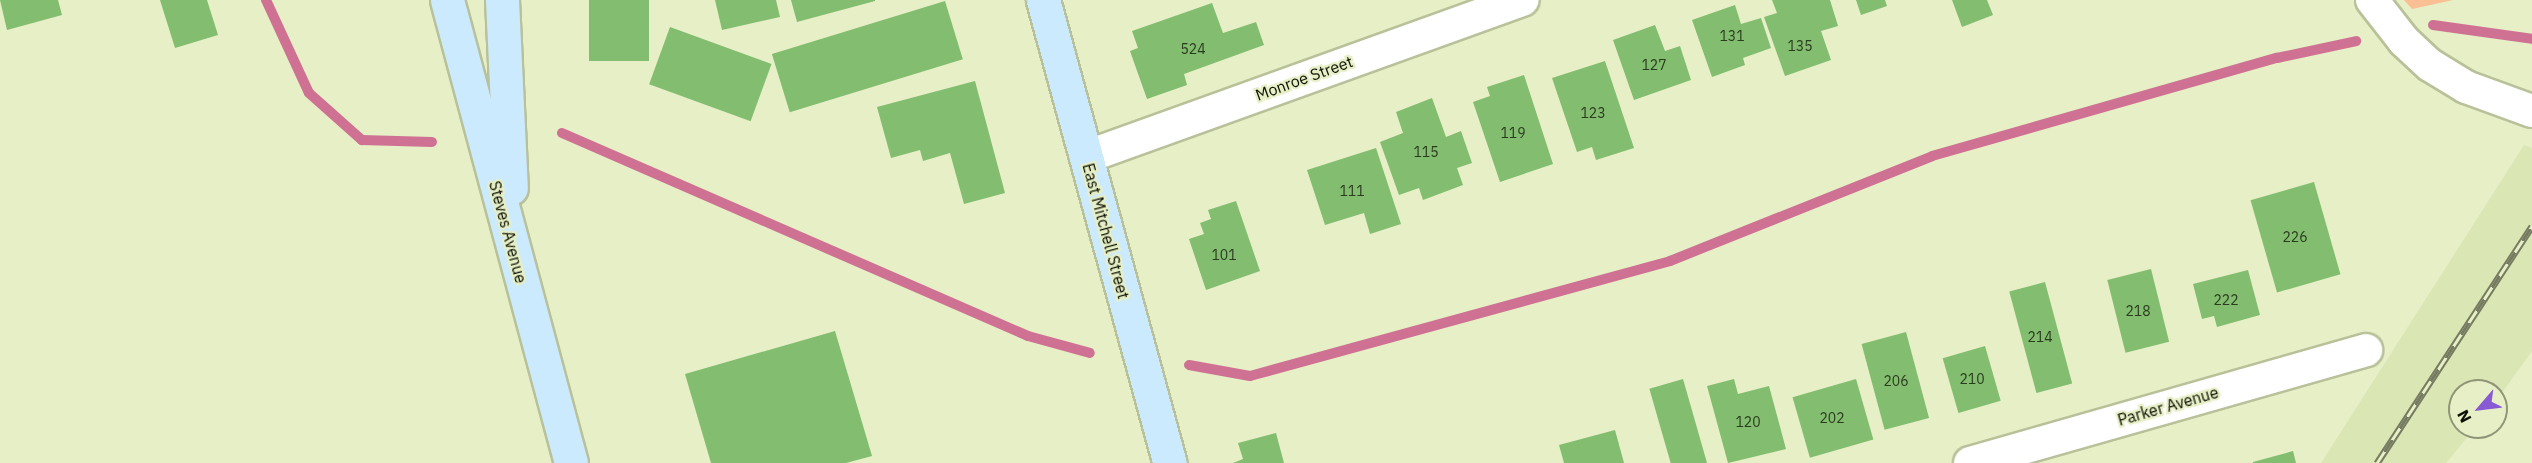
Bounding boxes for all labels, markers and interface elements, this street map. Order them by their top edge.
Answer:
house number: 131 [1719,28,1745,44]
house number: 135 [1787,38,1813,54]
house number: 524 [1180,41,1206,57]
street label: Monroe Street [1253,51,1355,105]
house number: 127 [1641,57,1667,73]
house number: 123 [1580,105,1606,121]
house number: 119 [1500,125,1526,141]
house number: 115 [1413,144,1439,160]
street label: East Mitchell Street [1079,161,1133,301]
street label: Steves Avenue [485,179,531,285]
house number: 111 [1339,183,1365,199]
house number: 226 [2282,229,2308,245]
house number: 101 [1211,247,1237,263]
house number: 222 [2213,292,2239,308]
house number: 218 [2125,303,2151,319]
house number: 214 [2027,329,2053,345]
house number: 210 [1959,371,1985,387]
house number: 206 [1883,373,1909,389]
north arrow [2448,379,2508,439]
street label: Parker Avenue [2115,382,2221,430]
text: N [2452,407,2475,426]
house number: 202 [1819,410,1845,426]
house number: 120 [1735,414,1761,430]

